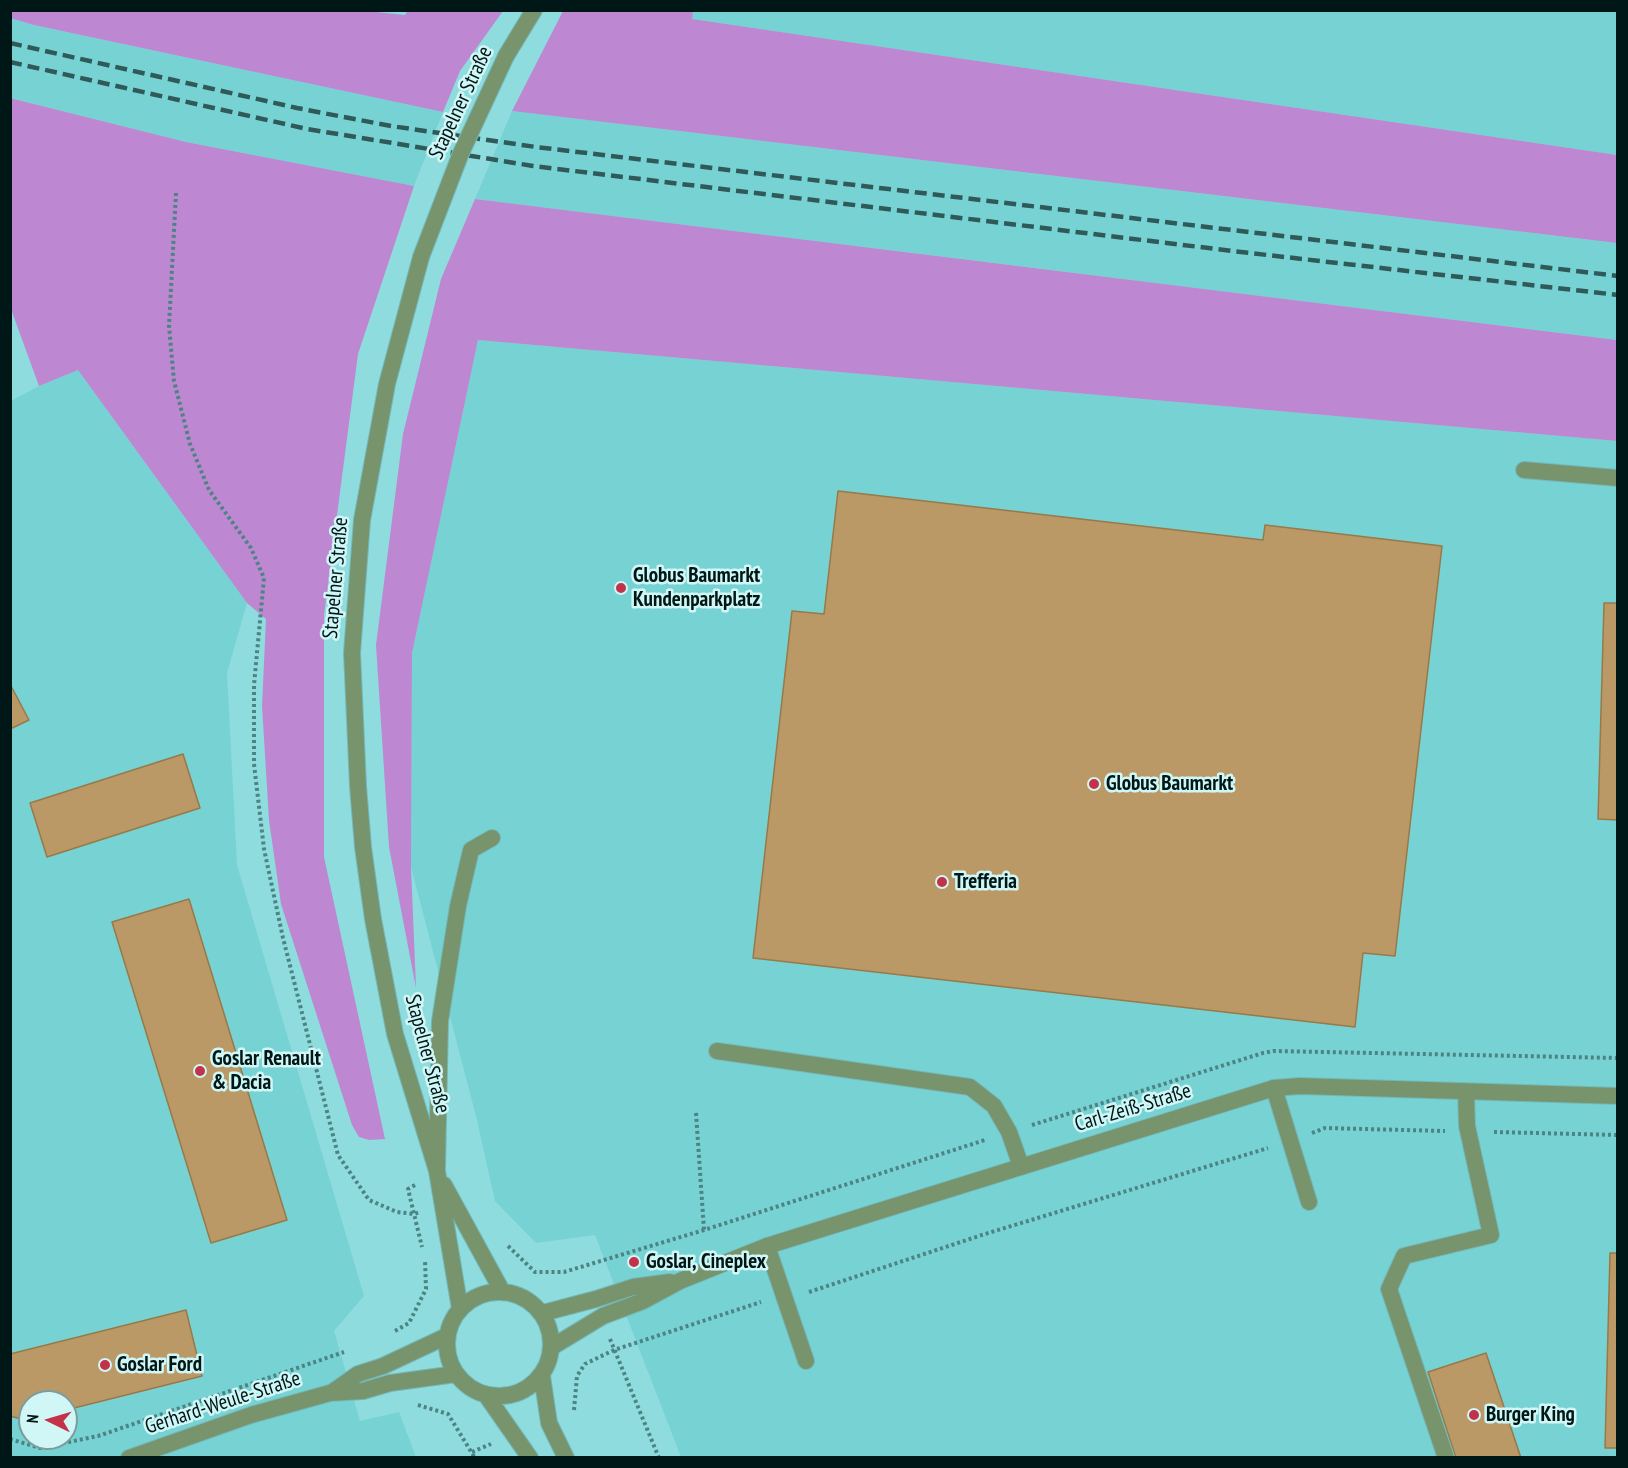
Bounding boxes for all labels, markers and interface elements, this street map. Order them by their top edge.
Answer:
street label: Stapelner Straße [424,42,498,164]
street label: Stapelner Straße [318,516,354,640]
place label: Globus Baumarkt Kundenparkplatz [633,563,760,613]
marker: Globus Baumarkt Kundenparkplatz [614,581,628,595]
place label: Globus Baumarkt [1106,771,1233,797]
marker: Globus Baumarkt [1087,777,1101,791]
place label: Trefferia [954,869,1017,895]
marker: Trefferia [935,875,949,889]
street label: Stapelner Straße [399,992,455,1116]
place label: Goslar Renault & Dacia [212,1046,321,1096]
marker: Goslar Renault & Dacia [193,1064,207,1078]
street label: Carl-Zeiß-Straße [1072,1078,1194,1138]
place label: Goslar, Cineplex [646,1249,766,1275]
marker: Goslar, Cineplex [627,1255,641,1269]
place label: Goslar Ford [117,1352,202,1378]
marker: Goslar Ford [98,1358,112,1372]
street label: Gerhard-Weule-Straße [142,1366,304,1440]
north arrow [18,1390,78,1450]
place label: Burger King [1486,1402,1575,1428]
marker: Burger King [1467,1408,1481,1422]
text: N [22,1413,42,1424]

